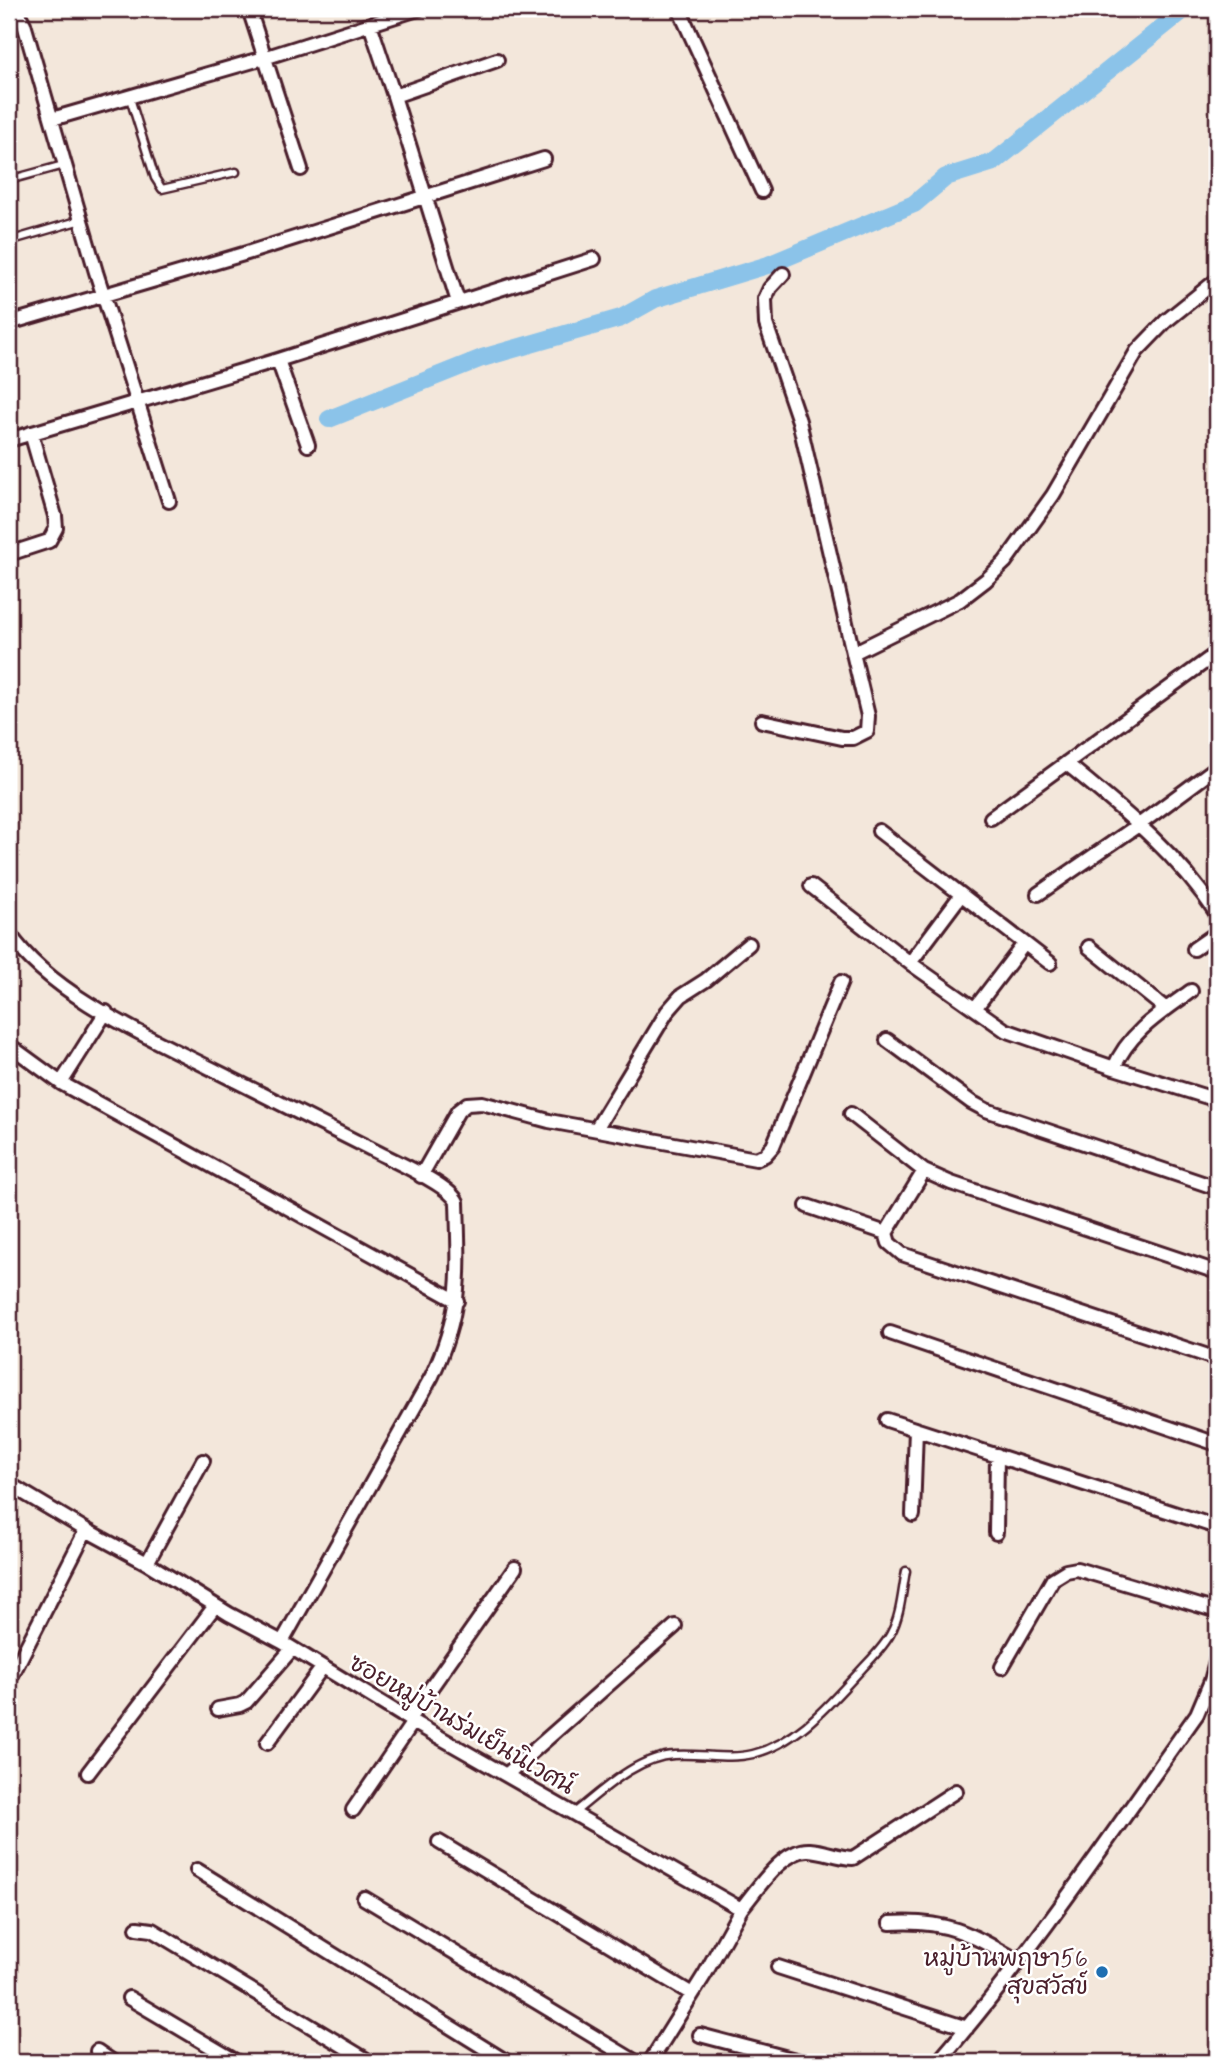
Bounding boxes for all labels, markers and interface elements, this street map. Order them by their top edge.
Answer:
street label: ซอยหมู่บ้านร่มเย็นนิเวศน์ [342,1646,581,1804]
place label: หมู่บ้านพฤษา56 สุขสวัสข์ [923,1943,1088,2004]
marker: หมู่บ้านพฤษา56 สุขสวัสข์ [1094,1964,1110,1980]

